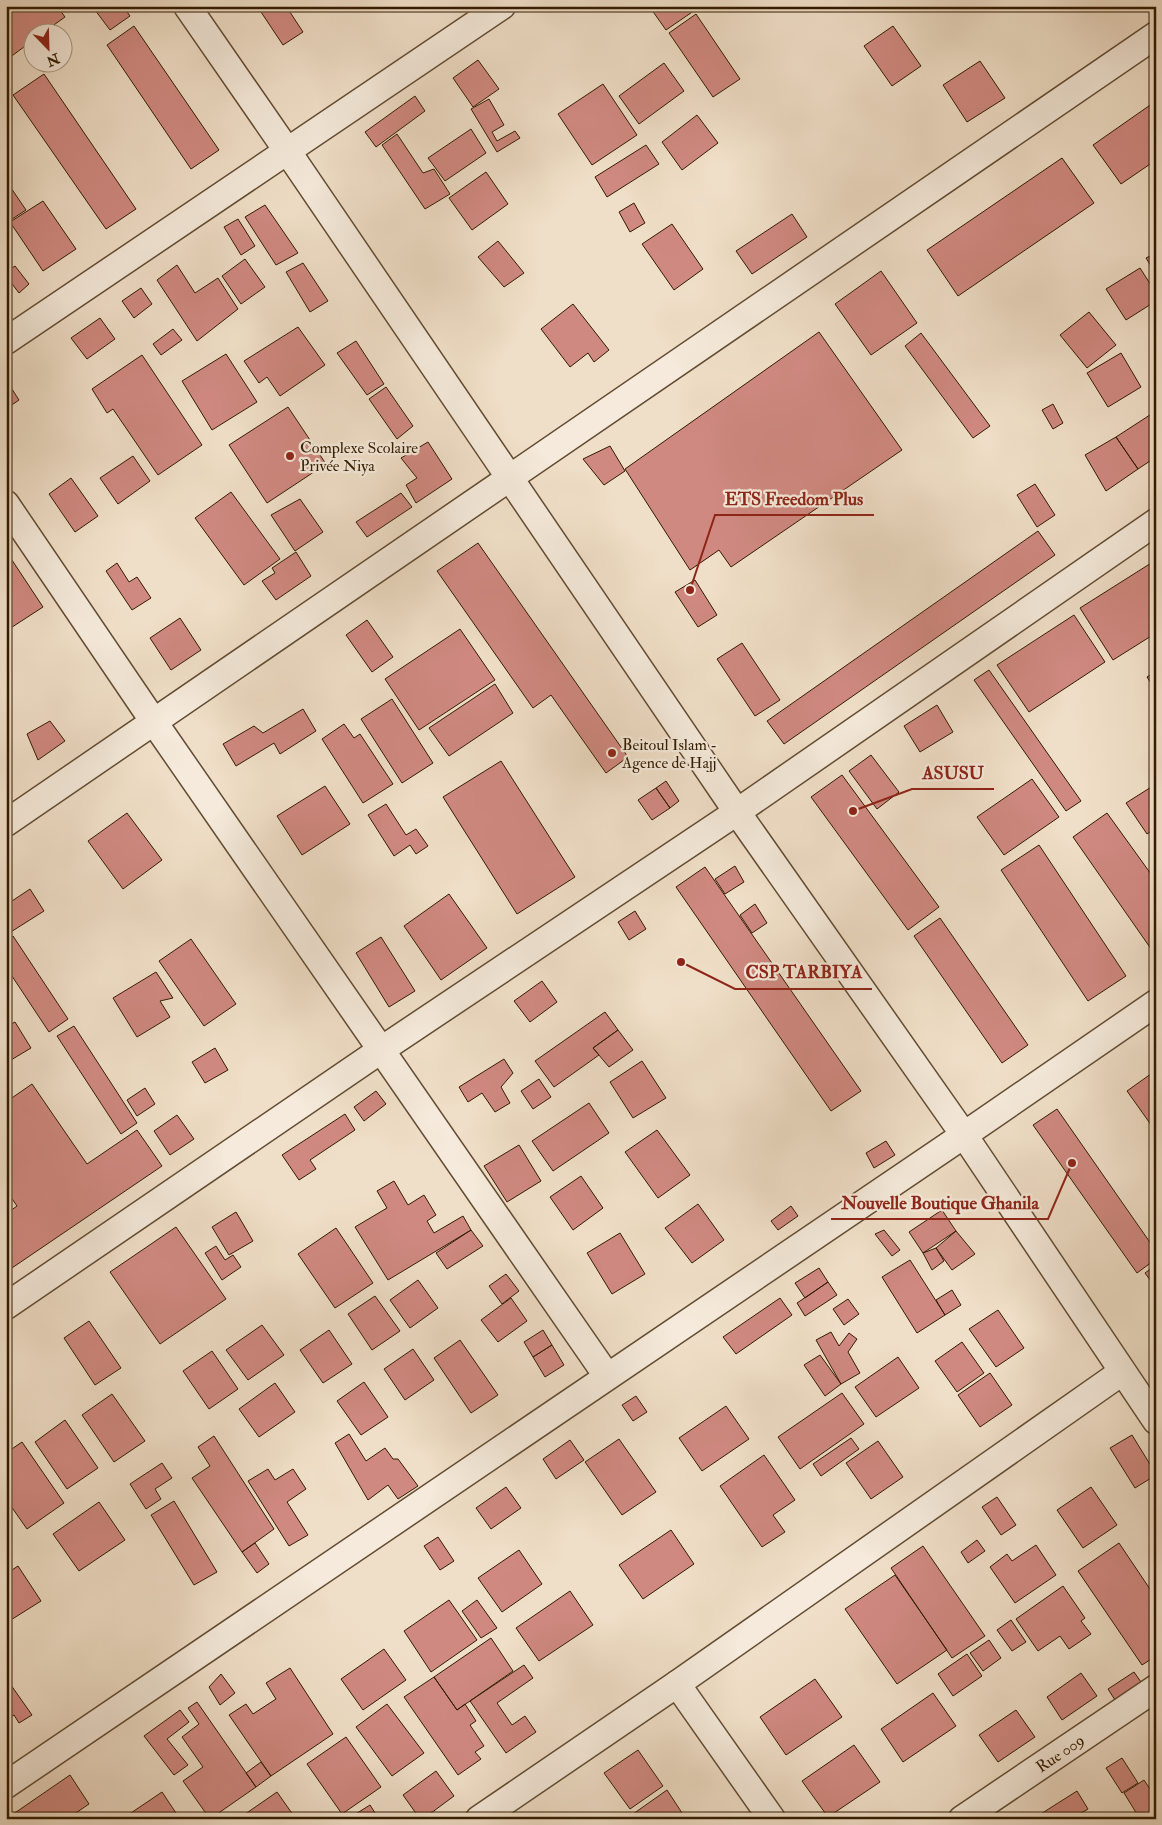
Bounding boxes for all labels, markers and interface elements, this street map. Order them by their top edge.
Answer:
north arrow [22,22,72,72]
text: N [43,49,63,70]
place label: Complexe Scolaire Privée Niya [300,438,418,476]
marker: Complexe Scolaire Privée Niya [284,450,296,462]
callout: ETS Freedom Plus [715,482,874,515]
text: ETS Freedom Plus [725,488,863,511]
place label: Beitoul Islam - Agence de Hajj [621,735,717,773]
marker: Beitoul Islam - Agence de Hajj [606,747,618,759]
callout: ASUSU [912,756,994,789]
text: ASUSU [921,762,985,785]
callout: CSP TARBIYA [735,956,872,989]
text: CSP TARBIYA [746,961,863,984]
callout: Nouvelle Boutique Ghanila [831,1186,1048,1219]
text: Nouvelle Boutique Ghanila [840,1192,1039,1215]
street label: Rue 009 [1032,1730,1088,1777]

